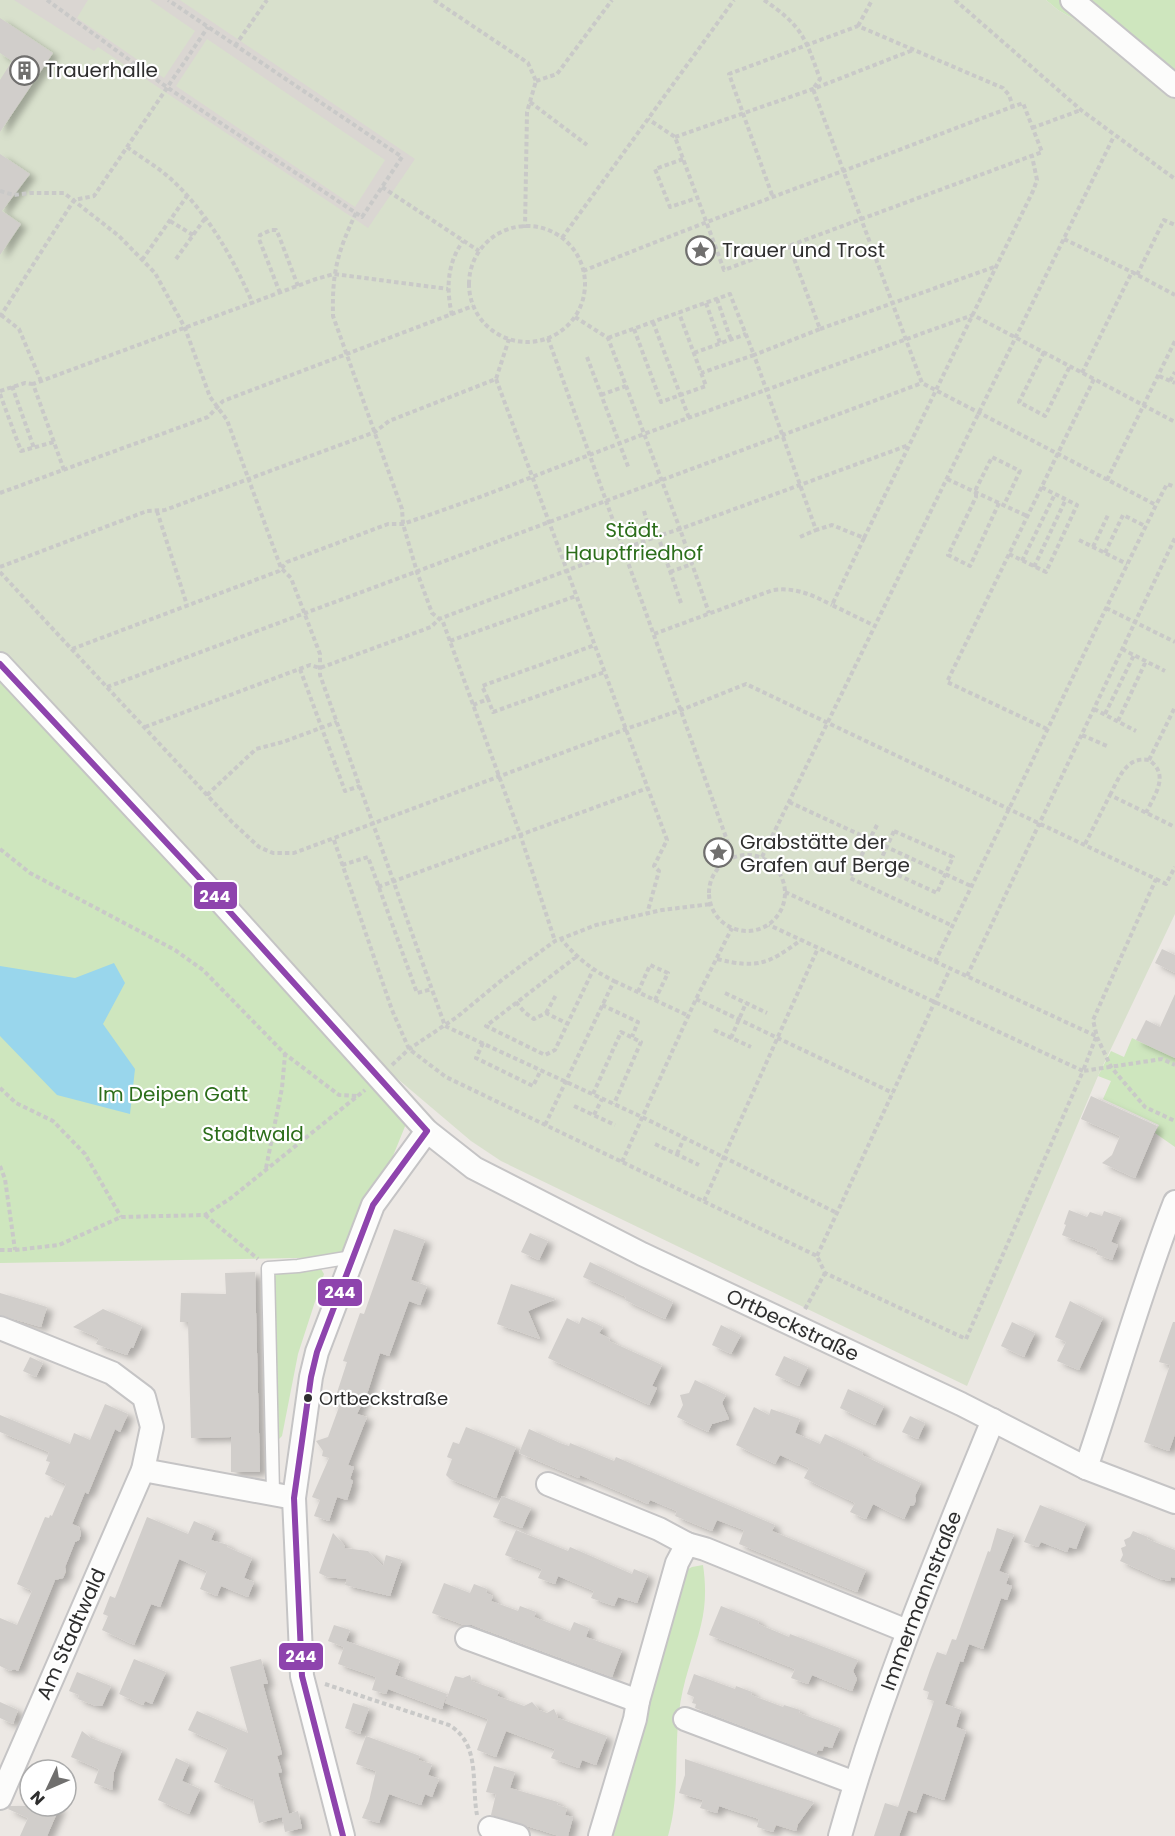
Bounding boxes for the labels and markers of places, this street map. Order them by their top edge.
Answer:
building icon: Trauerhalle [8,54,40,86]
place label: Trauerhalle [45,56,158,84]
place icon: Trauer und Trost [685,234,717,266]
place label: Trauer und Trost [722,236,885,264]
place label: Grabstätte der Grafen auf Berge [740,828,910,879]
place icon: Grabstätte der Grafen auf Berge [703,837,735,869]
place label: Ortbeckstraße [319,1386,448,1411]
marker: Ortbeckstraße [302,1392,314,1404]

